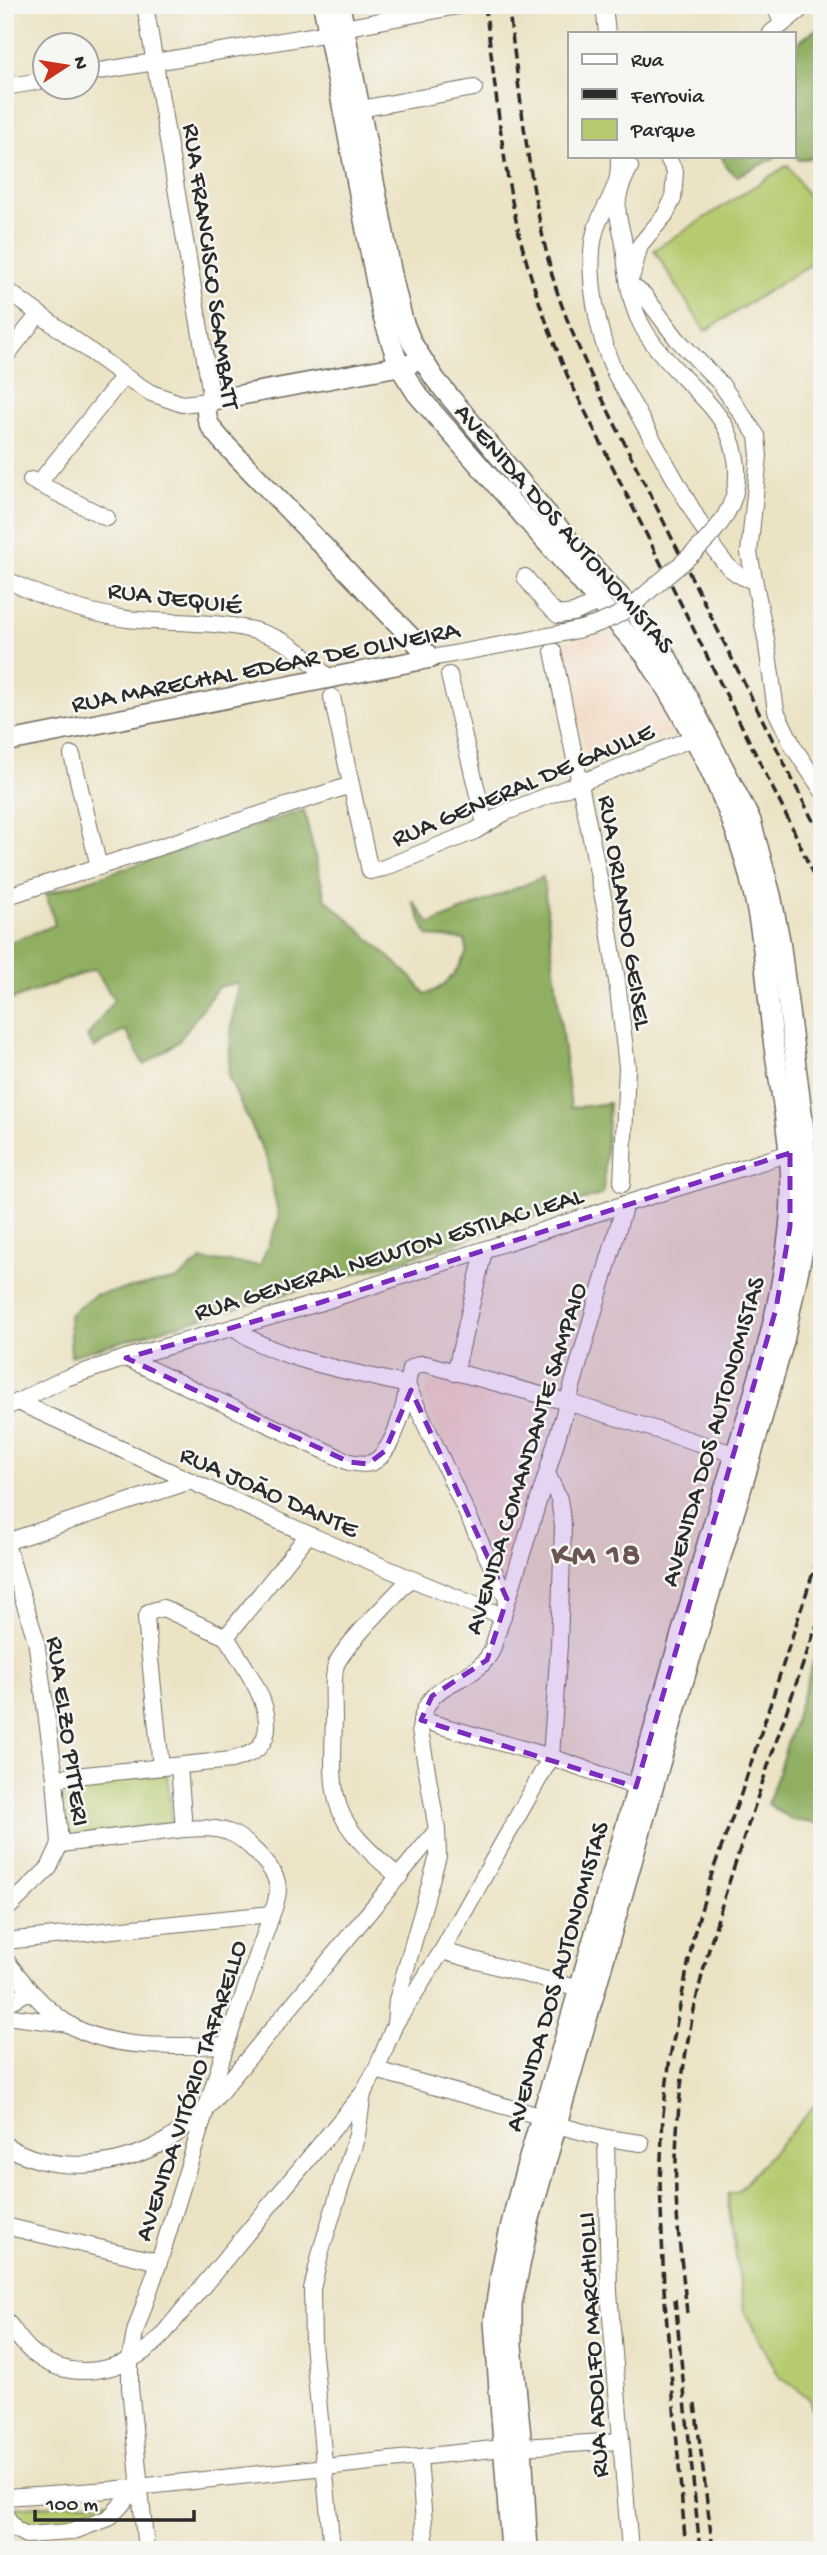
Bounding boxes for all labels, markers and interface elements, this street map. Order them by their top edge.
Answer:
north arrow [32,32,102,102]
legend [568,32,796,158]
text: Rua [631,50,665,75]
text: N [67,55,92,72]
text: Ferrovia [630,86,705,111]
text: Parque [630,120,696,145]
street label: RUA FRANCISCO SGAMBATT [173,122,244,412]
street label: AVENIDA DOS AUTONOMISTAS [446,399,680,662]
street label: RUA JEQUIÉ [106,577,244,624]
street label: RUA MARECHAL EDGAR DE OLIVEIRA [69,616,464,722]
street label: RUA GENERAL DE GAULLE [388,718,660,856]
street label: RUA ORLANDO GEISEL [589,793,657,1033]
street label: RUA GENERAL NEWTON ESTILAC LEAL [191,1182,589,1330]
street label: AVENIDA DOS AUTONOMISTAS [656,1273,775,1591]
street label: AVENIDA COMANDANTE SAMPAIO [460,1279,597,1639]
street label: RUA JOÃO DANTE [174,1441,363,1548]
district label: KM 18 [551,1538,642,1576]
street label: RUA ELZO PITTERI [37,1635,94,1828]
street label: AVENIDA DOS AUTONOMISTAS [500,1818,619,2136]
street label: AVENIDA VITÓRIO TAFARELLO [130,1937,257,2246]
street label: RUA ADOLFO MARCHIOLLI [573,2211,618,2478]
scale bar [35,2478,194,2522]
text: 100 m [45,2494,98,2519]

